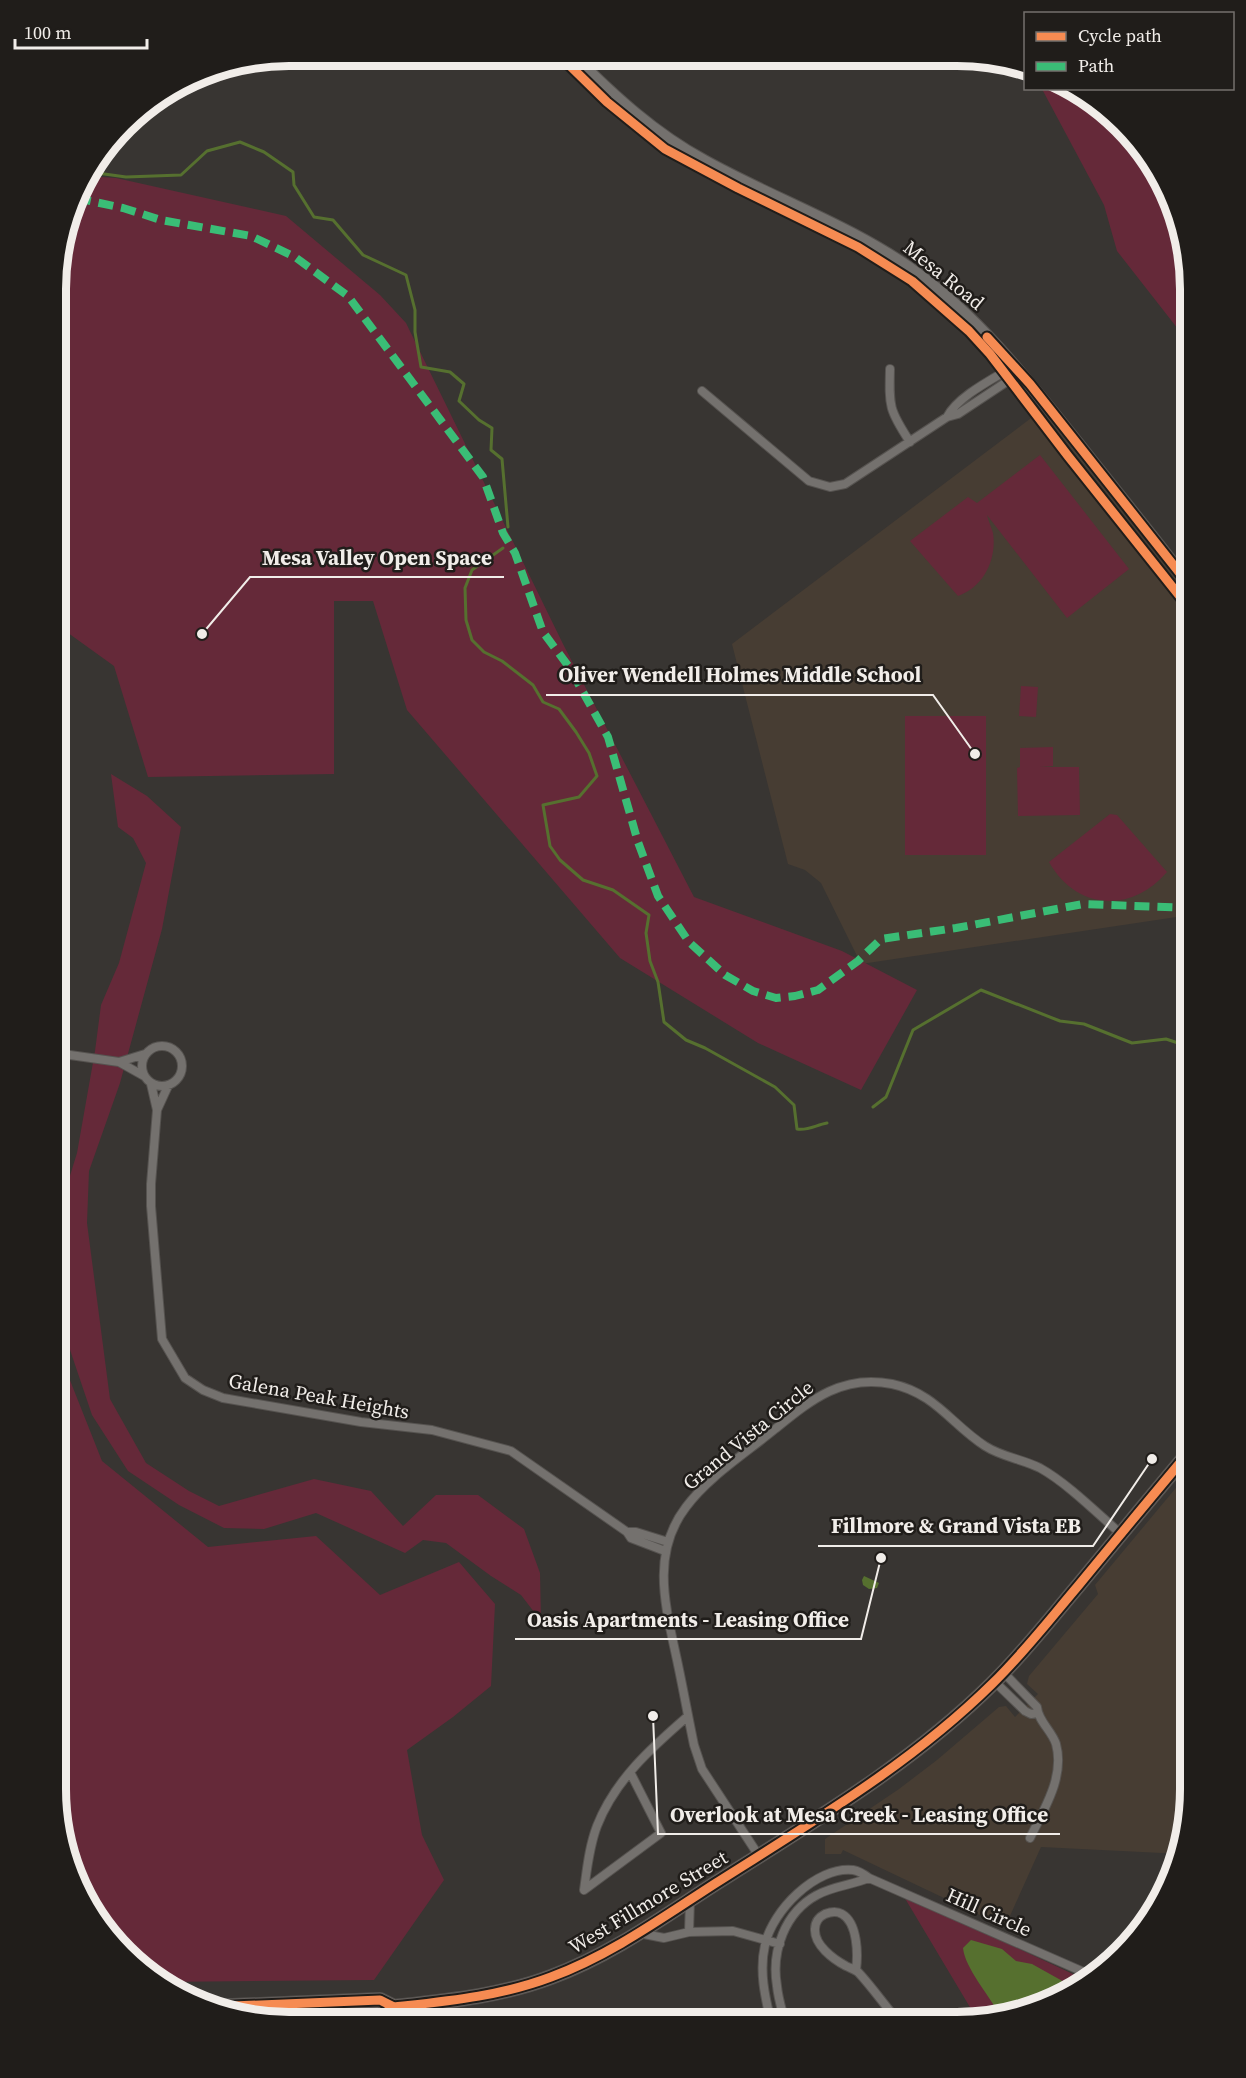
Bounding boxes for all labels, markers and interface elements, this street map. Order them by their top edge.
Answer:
scale bar [15,12,147,50]
legend [1024,12,1234,90]
text: 100 m [24,20,71,45]
text: Cycle path [1078,23,1162,48]
text: Path [1078,53,1115,78]
street label: Mesa Road [898,234,991,317]
callout: Mesa Valley Open Space [250,538,504,577]
text: Mesa Valley Open Space [262,543,492,572]
callout: Oliver Wendell Holmes Middle School [546,656,933,695]
text: Oliver Wendell Holmes Middle School [559,660,922,689]
street label: Galena Peak Heights [227,1366,411,1426]
street label: Grand Vista Circle [677,1373,819,1497]
callout: Fillmore & Grand Vista EB [818,1507,1093,1546]
text: Fillmore & Grand Vista EB [831,1511,1081,1540]
callout: Oasis Apartments - Leasing Office [515,1600,861,1639]
text: Oasis Apartments - Leasing Office [527,1605,849,1634]
callout: Overlook at Mesa Creek - Leasing Office [658,1795,1060,1834]
text: Overlook at Mesa Creek - Leasing Office [670,1800,1048,1829]
street label: West Fillmore Street [563,1843,733,1961]
street label: Hill Circle [942,1881,1036,1943]

